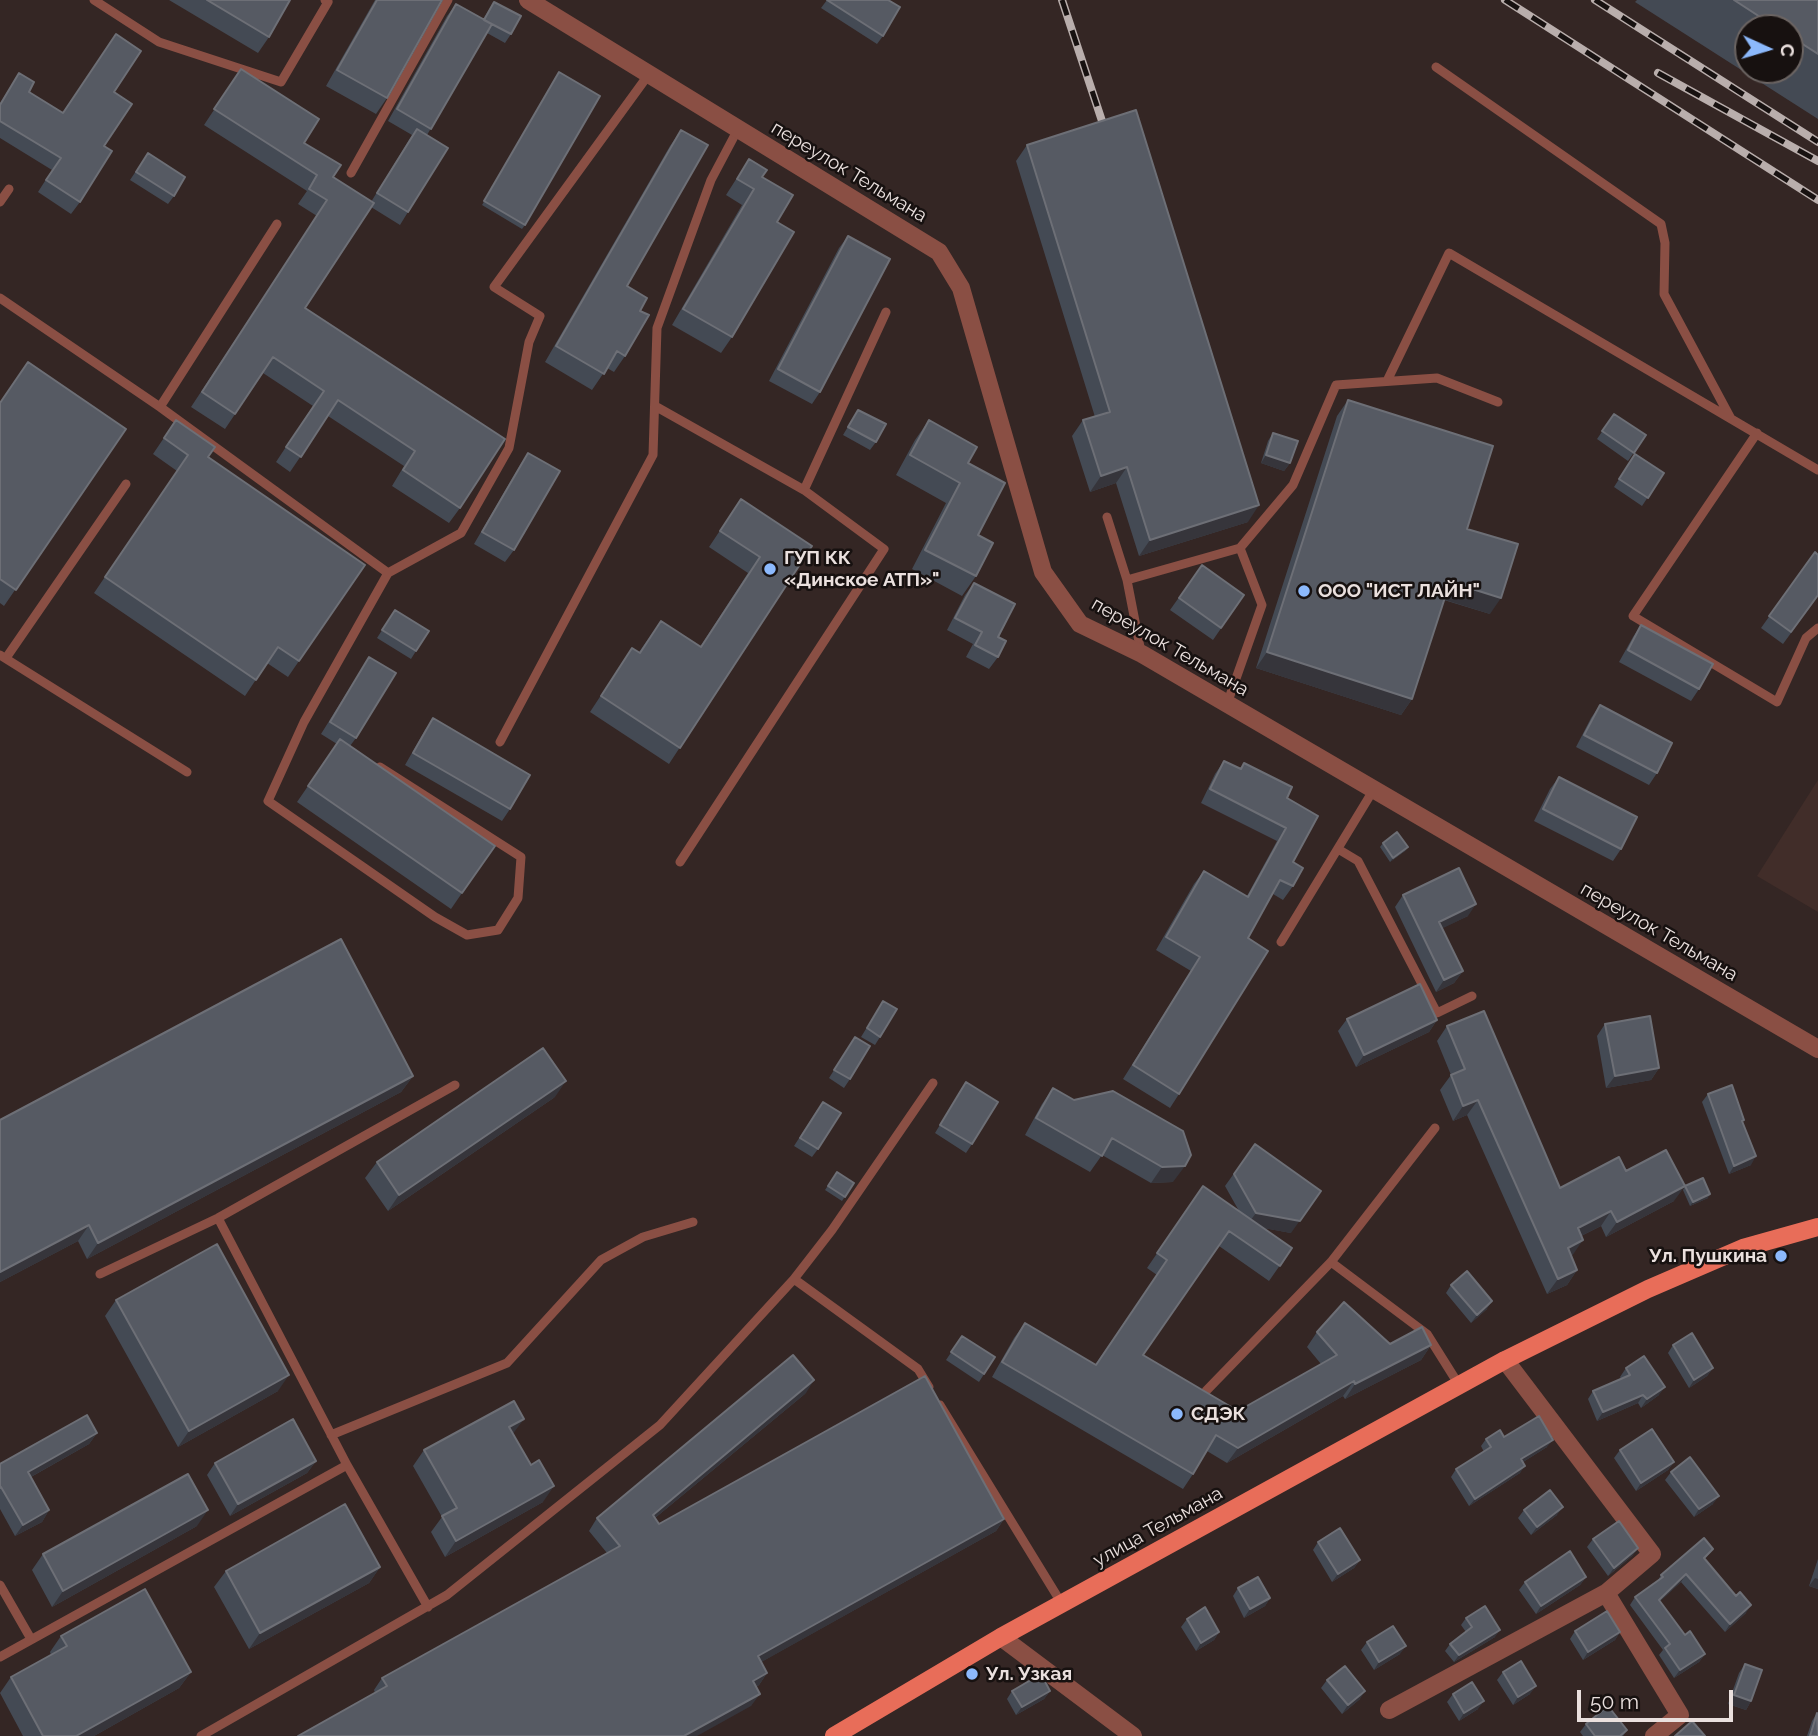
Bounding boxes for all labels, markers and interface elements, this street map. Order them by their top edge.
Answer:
north arrow [1734,14,1804,84]
text: С [1777,43,1799,58]
street label: переулок Тельмана [767,117,931,227]
place label: ГУП КК «Динское АТП»" [784,547,939,591]
marker: ГУП КК «Динское АТП»" [762,561,778,577]
place label: ООО "ИСТ ЛАЙН" [1318,580,1480,602]
marker: ООО "ИСТ ЛАЙН" [1296,583,1312,599]
street label: переулок Тельмана [1087,593,1253,701]
street label: переулок Тельмана [1576,878,1742,986]
place label: Ул. Пушкина [1649,1245,1767,1267]
marker: Ул. Пушкина [1773,1248,1789,1264]
place label: СДЭК [1191,1403,1246,1425]
marker: СДЭК [1169,1406,1185,1422]
street label: улица Тельмана [1089,1482,1227,1572]
place label: Ул. Узкая [986,1663,1072,1685]
marker: Ул. Узкая [964,1666,980,1682]
scale bar [1580,1676,1736,1720]
text: 50 m [1590,1689,1639,1714]

